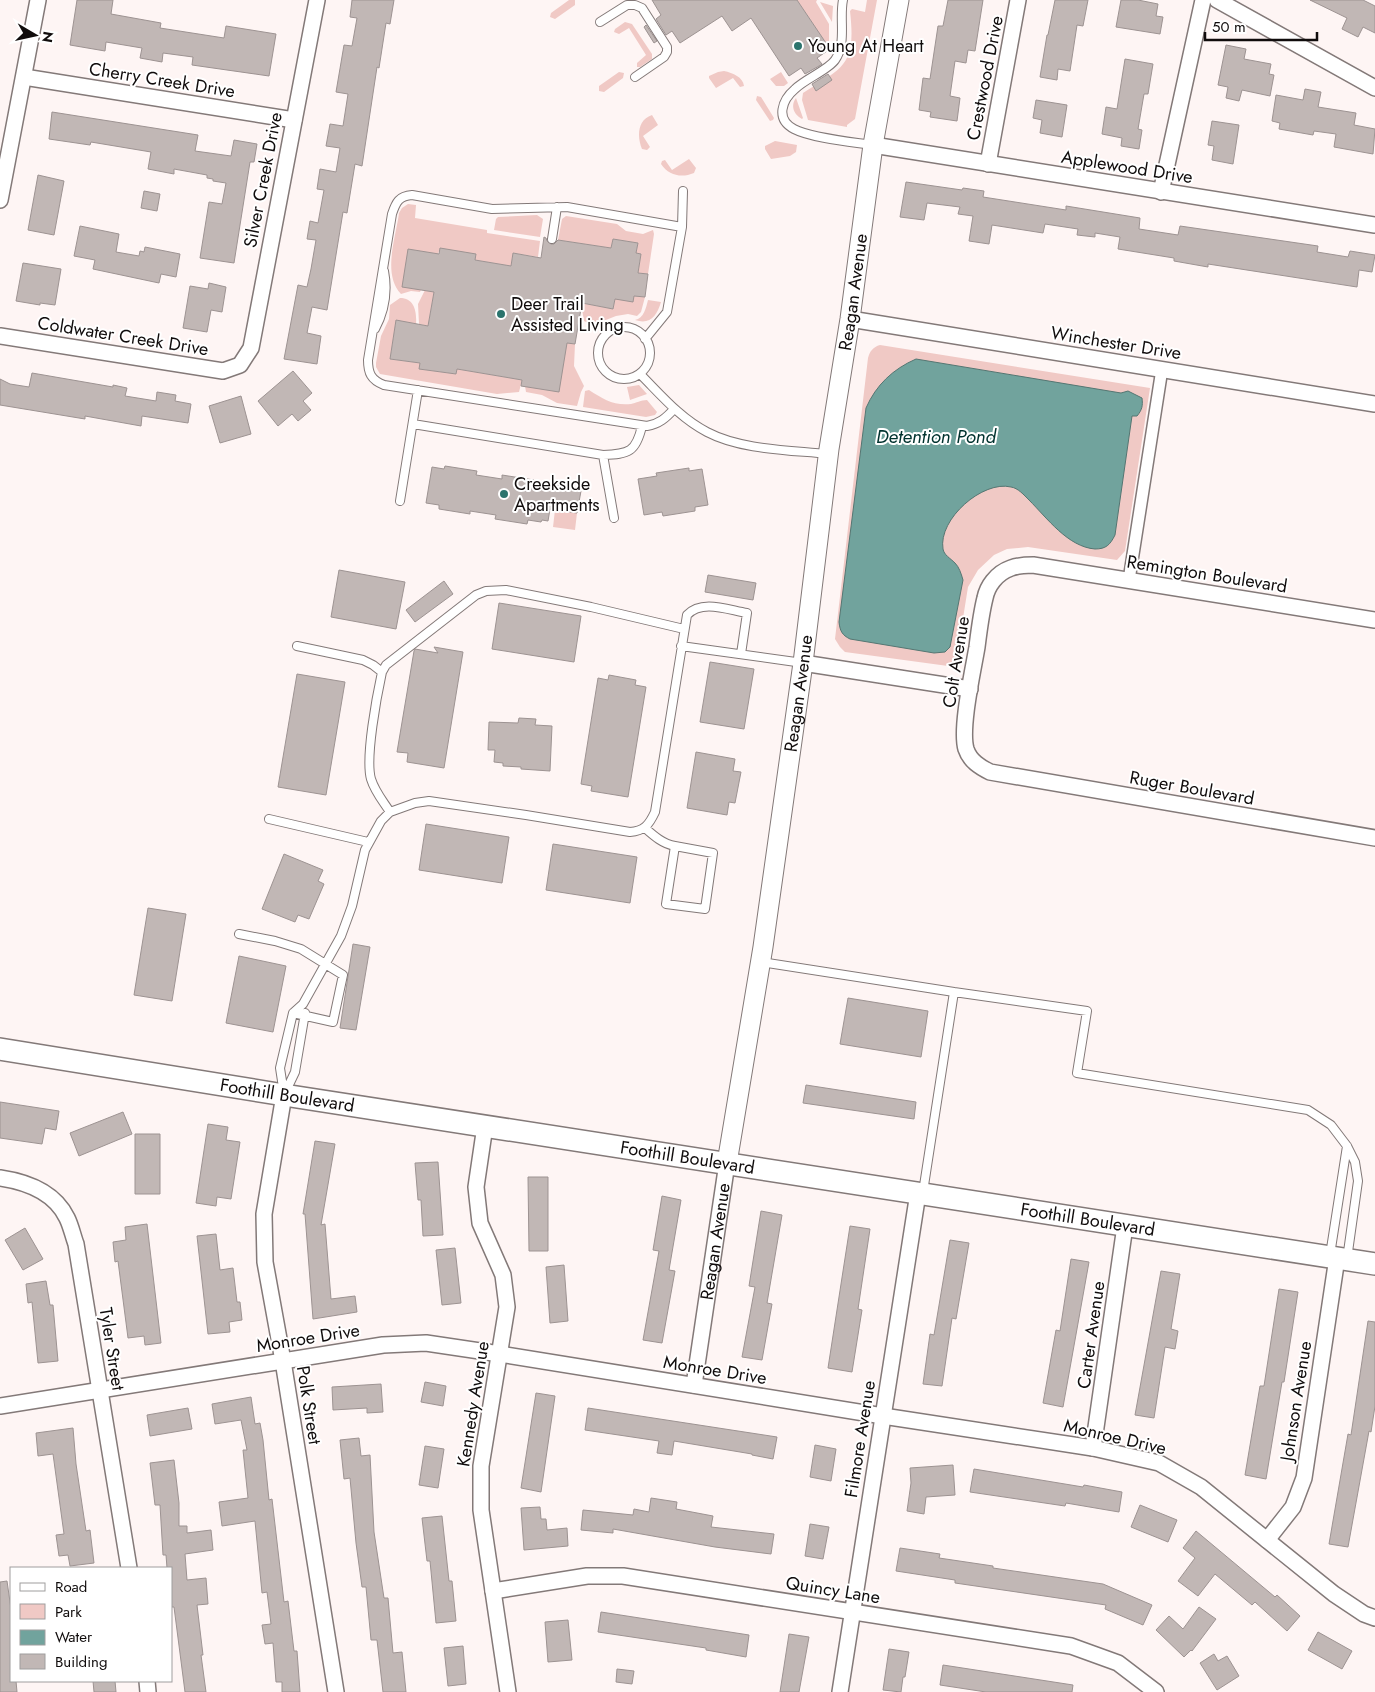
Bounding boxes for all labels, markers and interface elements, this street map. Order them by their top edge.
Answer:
north arrow [10,10,60,60]
scale bar [1205,10,1318,42]
street label: Crestwood Drive [960,13,1010,143]
text: 50 m [1212,16,1246,38]
text: N [37,30,59,44]
place label: Young At Heart [808,33,924,59]
marker: Young At Heart [792,40,804,52]
street label: Cherry Creek Drive [87,56,237,104]
street label: Silver Creek Drive [237,110,289,250]
street label: Applewood Drive [1059,144,1195,190]
street label: Reagan Avenue [832,232,874,353]
place label: Deer Trail Assisted Living [511,291,624,338]
marker: Deer Trail Assisted Living [495,308,507,320]
street label: Coldwater Creek Drive [36,310,210,362]
street label: Winchester Drive [1049,320,1183,366]
water label: Detention Pond [876,423,998,450]
place label: Creekside Apartments [514,471,600,518]
marker: Creekside Apartments [498,488,510,500]
street label: Remington Boulevard [1125,548,1289,600]
street label: Colt Avenue [936,614,976,710]
street label: Reagan Avenue [778,633,819,754]
street label: Ruger Boulevard [1128,764,1256,812]
street label: Foothill Boulevard [218,1072,356,1119]
street label: Foothill Boulevard [618,1134,757,1181]
street label: Reagan Avenue [694,1181,737,1302]
street label: Foothill Boulevard [1019,1196,1157,1243]
street label: Carter Avenue [1071,1280,1111,1390]
street label: Tyler Street [93,1306,131,1393]
street label: Monroe Drive [254,1317,362,1359]
street label: Kennedy Avenue [450,1339,496,1469]
street label: Johnson Avenue [1273,1339,1318,1465]
street label: Monroe Drive [661,1349,769,1391]
street label: Polk Street [290,1364,328,1447]
street label: Filmore Avenue [838,1379,882,1499]
street label: Monroe Drive [1061,1413,1169,1461]
legend [10,1567,172,1682]
street label: Quincy Lane [784,1570,882,1610]
text: Road [55,1576,87,1598]
text: Park [55,1601,82,1623]
text: Water [55,1626,93,1648]
text: Building [55,1651,107,1673]

